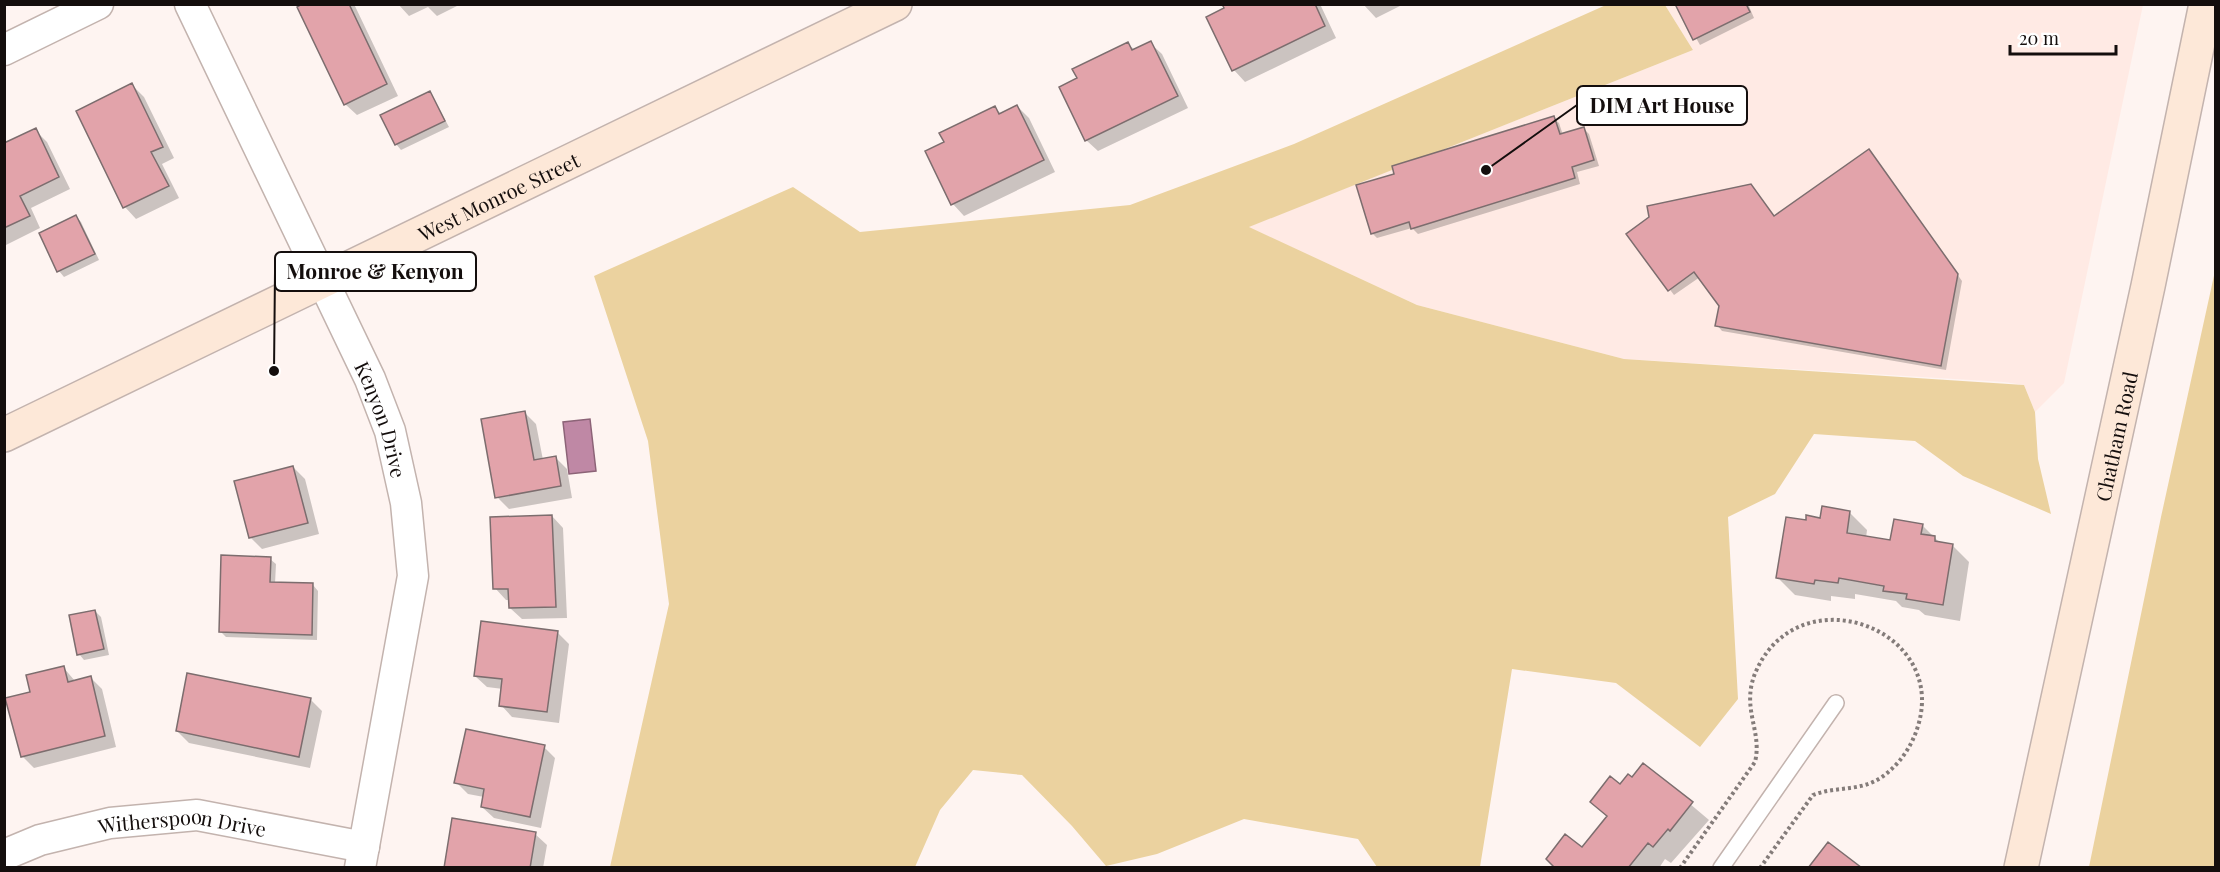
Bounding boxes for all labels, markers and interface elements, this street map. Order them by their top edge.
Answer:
scale bar [2010,18,2116,56]
text: 20 m [2019,26,2059,50]
callout: DIM Art House [1577,86,1747,125]
text: DIM Art House [1590,90,1734,118]
street label: West Monroe Street [412,145,584,247]
callout: Monroe & Kenyon [275,252,476,291]
text: Monroe & Kenyon [286,256,464,284]
street label: Kenyon Drive [350,356,413,480]
street label: Chatham Road [2088,368,2143,504]
street label: Witherspoon Drive [94,801,269,842]

